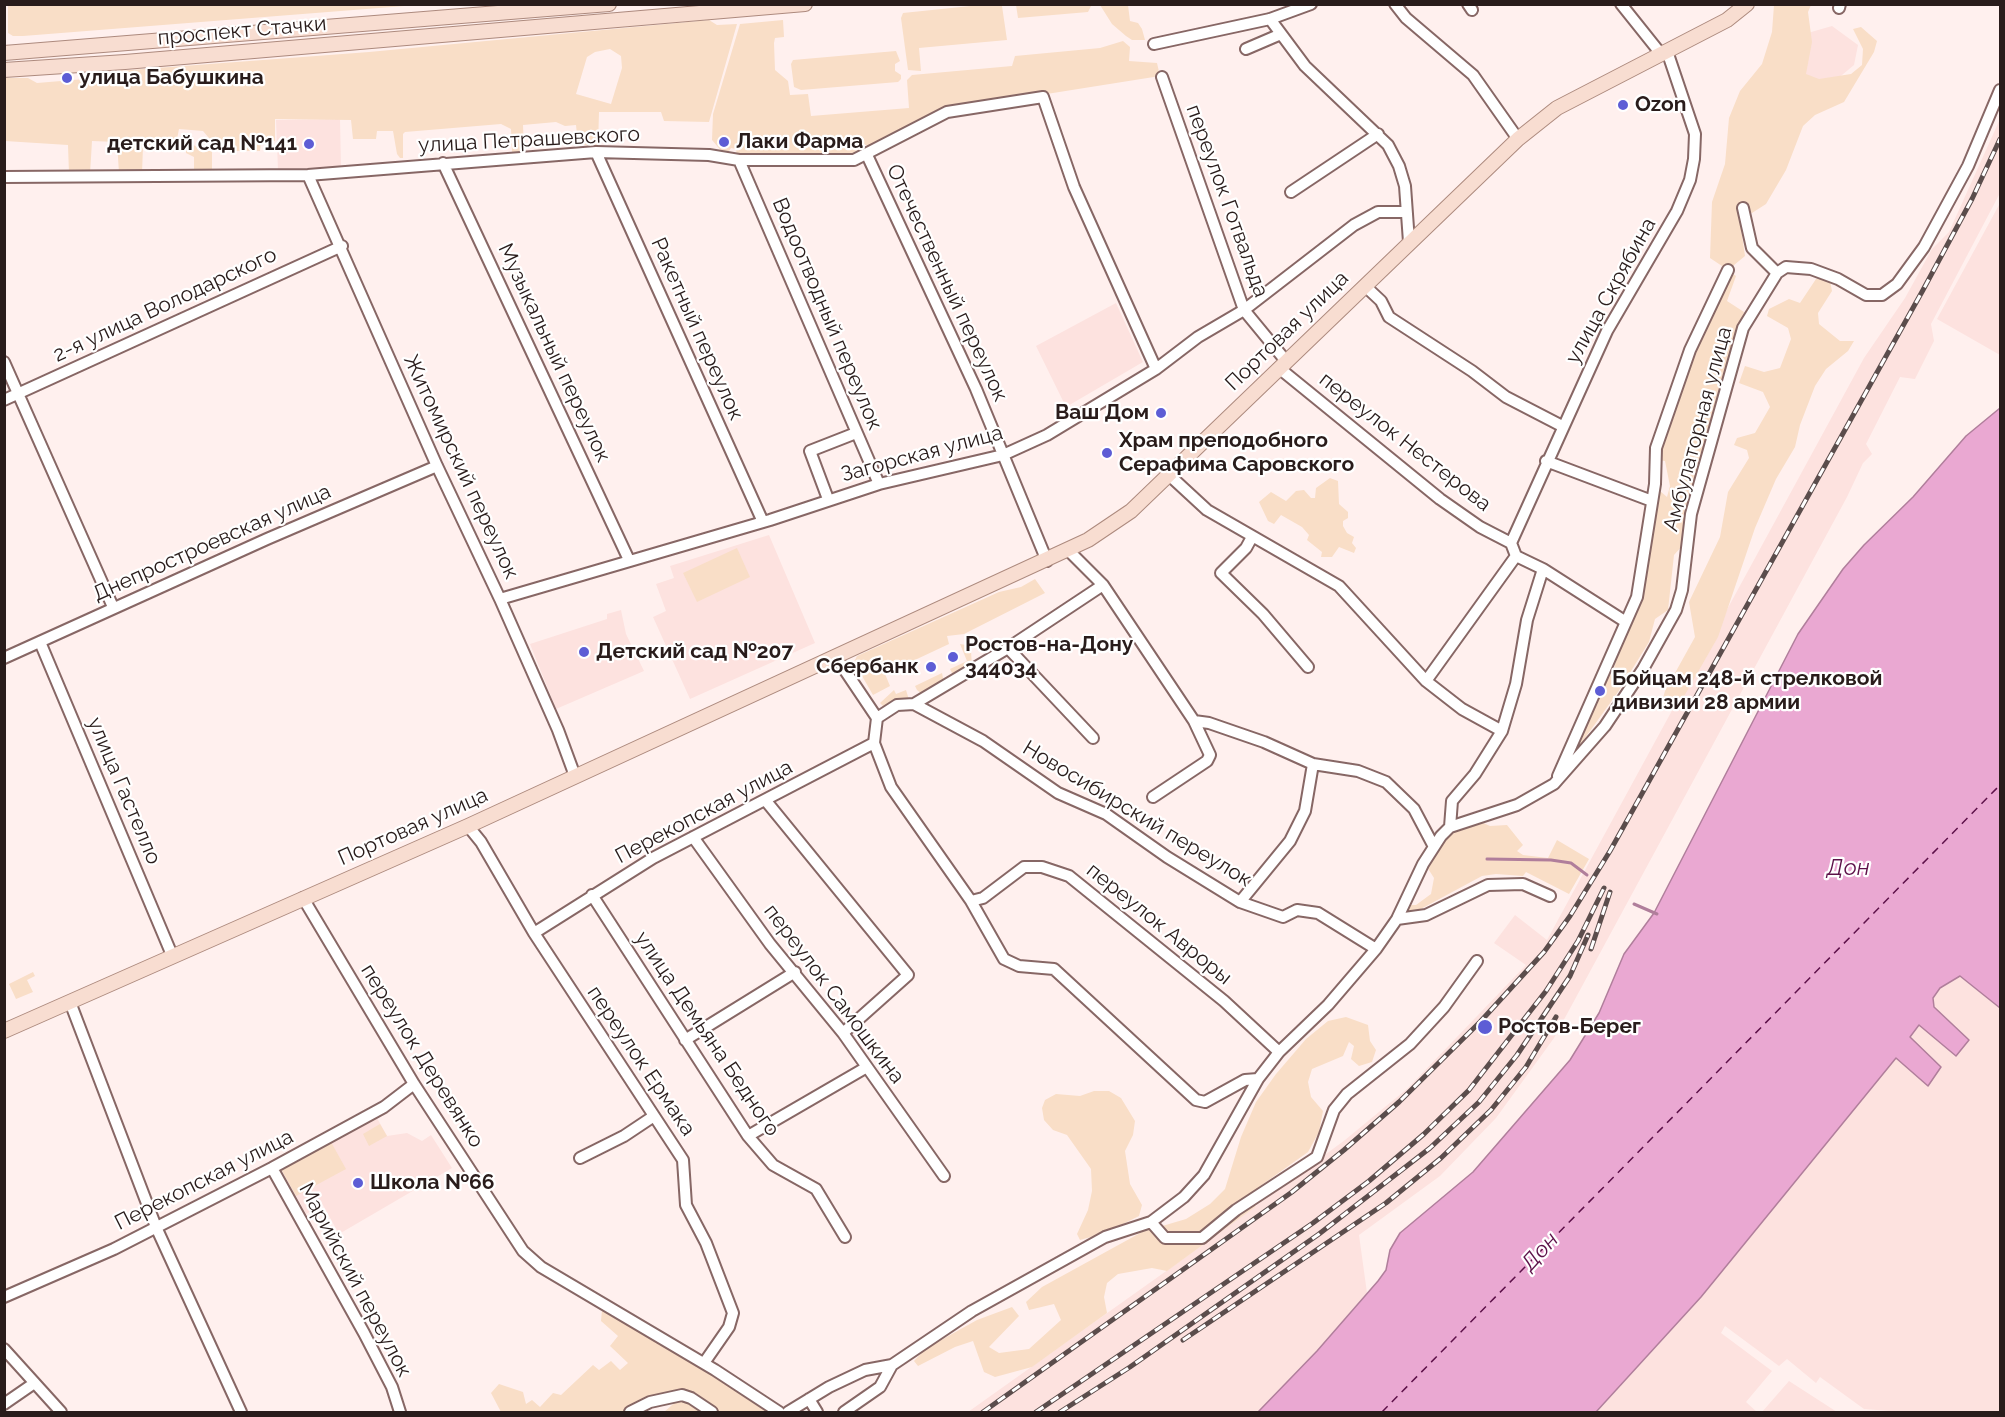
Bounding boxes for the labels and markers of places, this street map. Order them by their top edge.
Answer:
place label: улица Бабушкина [79,65,264,91]
marker: улица Бабушкина [60,71,74,85]
place label: Ozon [1635,92,1686,118]
marker: Ozon [1616,98,1630,112]
place label: Лаки Фарма [736,129,863,155]
place label: детский сад №141 [107,131,297,157]
marker: Лаки Фарма [717,135,731,149]
marker: детский сад №141 [302,137,316,151]
place label: Ваш Дом [1055,400,1149,426]
marker: Ваш Дом [1154,406,1168,420]
place label: Храм преподобного Серафима Саровского [1119,428,1354,478]
marker: Храм преподобного Серафима Саровского [1100,446,1114,460]
place label: Ростов-на-Дону 344034 [965,632,1133,682]
place label: Детский сад №207 [596,639,793,665]
marker: Детский сад №207 [577,645,591,659]
marker: Ростов-на-Дону 344034 [946,650,960,664]
place label: Сбербанк [816,654,919,680]
marker: Сбербанк [924,660,938,674]
place label: Бойцам 248-й стрелковой дивизии 28 армии [1612,666,1882,716]
marker: Бойцам 248-й стрелковой дивизии 28 армии [1593,684,1607,698]
place label: Ростов-Берег [1498,1014,1641,1040]
marker: Ростов-Берег [1476,1018,1494,1036]
place label: Школа №66 [370,1170,494,1196]
marker: Школа №66 [351,1176,365,1190]

